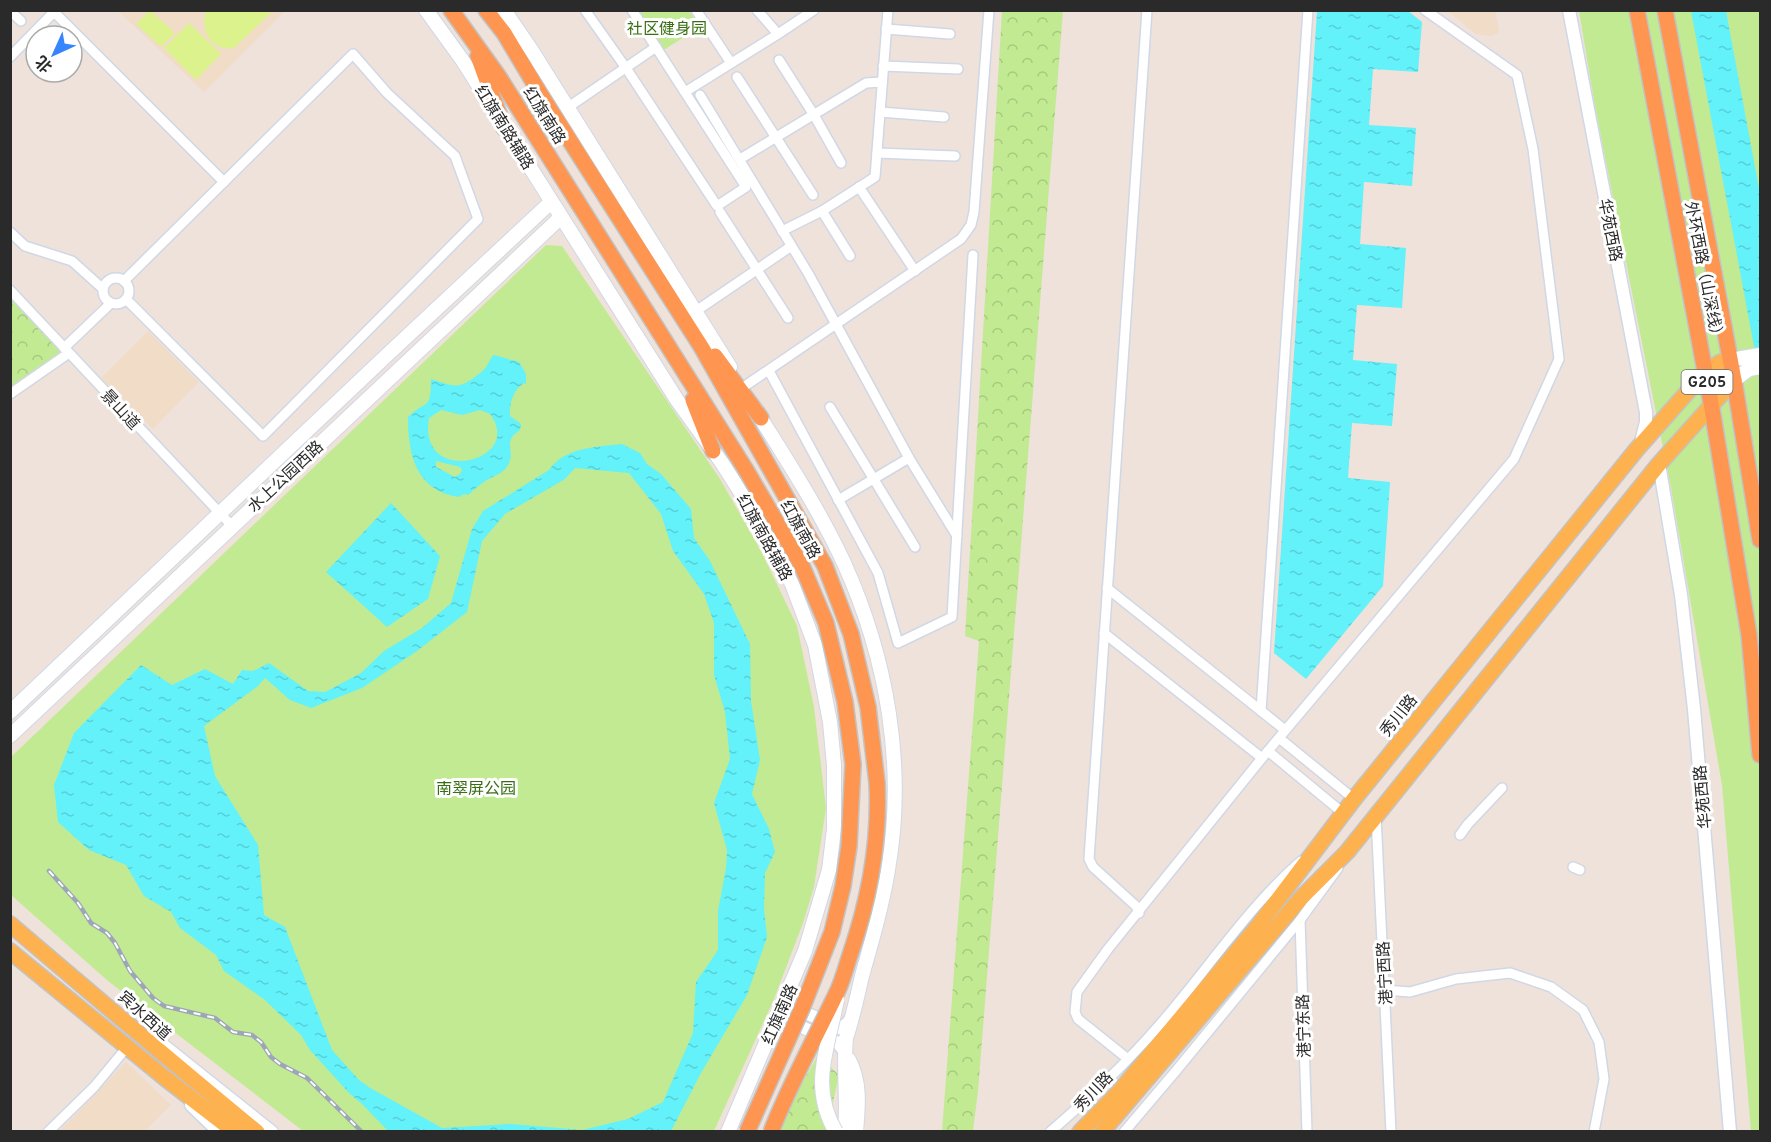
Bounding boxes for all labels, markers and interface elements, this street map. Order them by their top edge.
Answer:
park label: 社区健身园 [627,20,707,40]
north arrow [24,24,84,84]
text: 北 [32,50,58,76]
street label: 红旗南路辅路 [469,82,537,174]
street label: 红旗南路 [518,84,569,149]
street label: 华苑西路 [1593,197,1625,264]
street label: 外环西路（山深线） [1679,200,1727,345]
road number: G205 [1682,370,1732,394]
street label: 景山道 [96,386,143,435]
street label: 水上公园西路 [244,437,328,518]
street label: 红旗南路辅路 [731,491,795,585]
street label: 红旗南路 [775,497,824,563]
street label: 秀川路 [1377,691,1422,741]
street label: 华苑西路 [1691,764,1717,830]
park label: 南翠屏公园 [436,780,516,800]
street label: 港宁西路 [1374,940,1398,1005]
street label: 红旗南路 [759,982,803,1048]
street label: 宾水西道 [113,988,174,1045]
street label: 港宁东路 [1294,994,1316,1058]
street label: 秀川路 [1071,1068,1118,1117]

